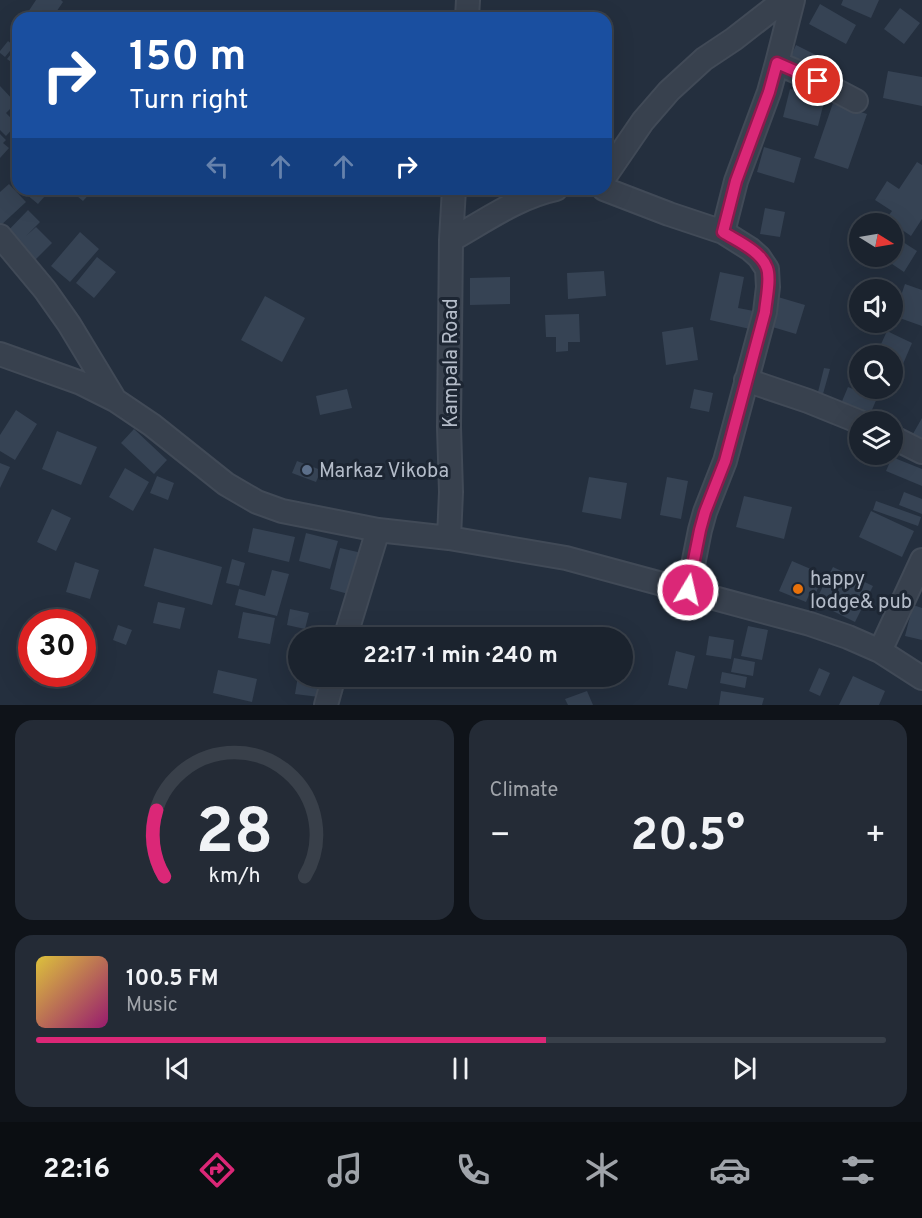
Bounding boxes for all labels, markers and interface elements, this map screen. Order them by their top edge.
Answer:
text: 150 m [129,32,246,85]
icon: right [30,36,108,114]
pin [792,55,843,106]
icon: arrive [801,64,834,97]
text: Turn right [129,84,248,118]
icon: left [201,150,234,183]
icon: ahead [264,150,297,183]
icon: ahead [327,150,360,183]
icon: right [390,150,423,183]
north arrow [849,213,903,267]
map controls [849,213,903,465]
button: sound [849,279,903,333]
street label: Kampala Road [439,298,465,428]
button: search [849,345,903,399]
button: layers [849,411,903,465]
place label: Markaz Vikoba [319,459,449,485]
marker: Markaz Vikoba [300,463,314,477]
position arrow [656,558,720,622]
place label: happy lodge& pub [810,567,912,616]
marker: happy lodge& pub [791,582,805,596]
speed limit sign: 30 [18,609,96,687]
text: 22:17 · 1 min · 240 m [363,643,558,670]
text: Climate [490,778,558,804]
text: 28 [196,796,273,875]
text: 20.5° [631,809,745,866]
text: − [490,816,511,858]
text: + [865,816,886,858]
text: km/h [208,863,260,890]
text: 100.5 FM [126,966,219,993]
text: Music [126,993,178,1019]
icon: previous [161,1052,194,1085]
icon: pause [444,1052,477,1085]
icon: next [728,1052,761,1085]
icon: directions [196,1149,238,1191]
icon: music [324,1149,366,1191]
icon: phone [452,1149,494,1191]
icon: climate [581,1149,623,1191]
icon: car [709,1149,751,1191]
icon: filters [837,1149,879,1191]
text: 22:16 [43,1153,110,1187]

